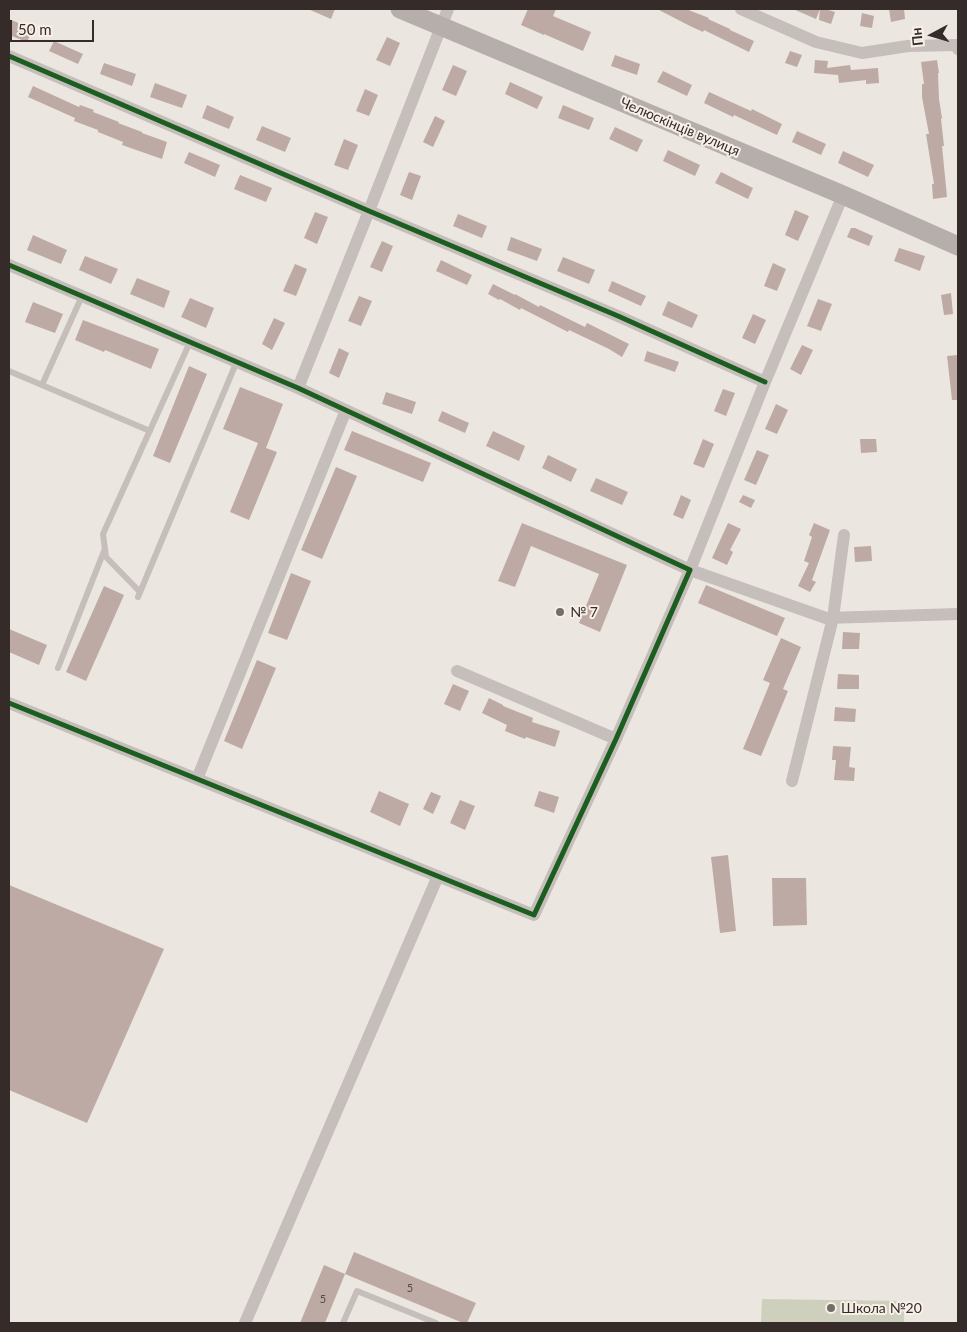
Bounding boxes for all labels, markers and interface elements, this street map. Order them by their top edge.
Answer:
scale bar [12,10,96,42]
north arrow [907,10,957,60]
text: 50 m [18,20,52,38]
text: Пн [907,27,926,47]
street label: Челюскінців вулиця [618,94,742,160]
place label: № 7 [570,604,598,620]
marker: № 7 [554,606,566,618]
house number: 5 [407,1281,413,1295]
house number: 5 [320,1292,326,1306]
place label: Школа №20 [841,1300,922,1316]
marker: Школа №20 [825,1302,837,1314]

